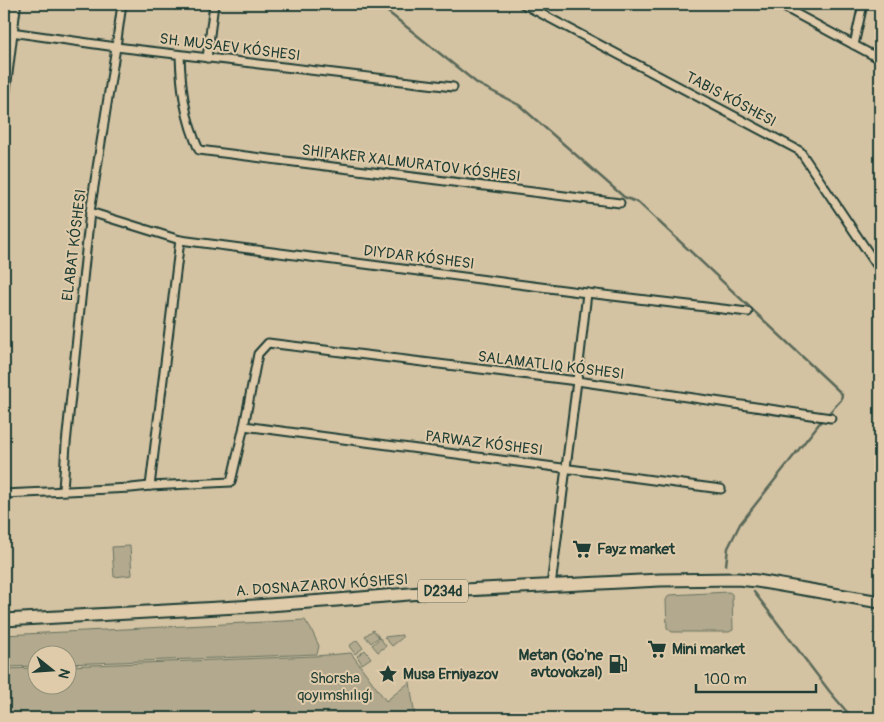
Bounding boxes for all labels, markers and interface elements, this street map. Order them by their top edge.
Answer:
street label: SH. MUSAEV KÓSHESI [158,29,301,66]
street label: TABIS KÓSHESI [682,68,779,131]
street label: SHIPAKER XALMURATOV KÓSHESI [300,141,522,186]
street label: ELABAT KÓSHESI [58,188,91,302]
street label: DIYDAR KÓSHESI [362,241,475,274]
street label: SALAMATLIQ KÓSHESI [477,347,625,384]
street label: PARWAZ KÓSHESI [424,427,544,460]
supermarket icon: Fayz market [571,538,593,560]
place label: Fayz market [597,540,676,559]
street label: A. DOSNAZAROV KÓSHESI [235,570,409,601]
road number: D234d [418,580,468,602]
supermarket icon: Mini market [646,638,668,660]
place label: Mini market [672,640,746,659]
north arrow [28,644,78,694]
place label: Metan (Go'ne avtovokzal) [519,646,604,682]
fuel station icon: Metan (Go'ne avtovokzal) [607,653,629,675]
scale bar [696,662,816,694]
place icon: Musa Erniyazov [377,663,399,685]
place label: Musa Erniyazov [403,665,499,684]
text: N [54,667,73,681]
park label: Shorsha qoyımshılıǵı [297,669,373,705]
text: 100 m [704,670,747,689]

